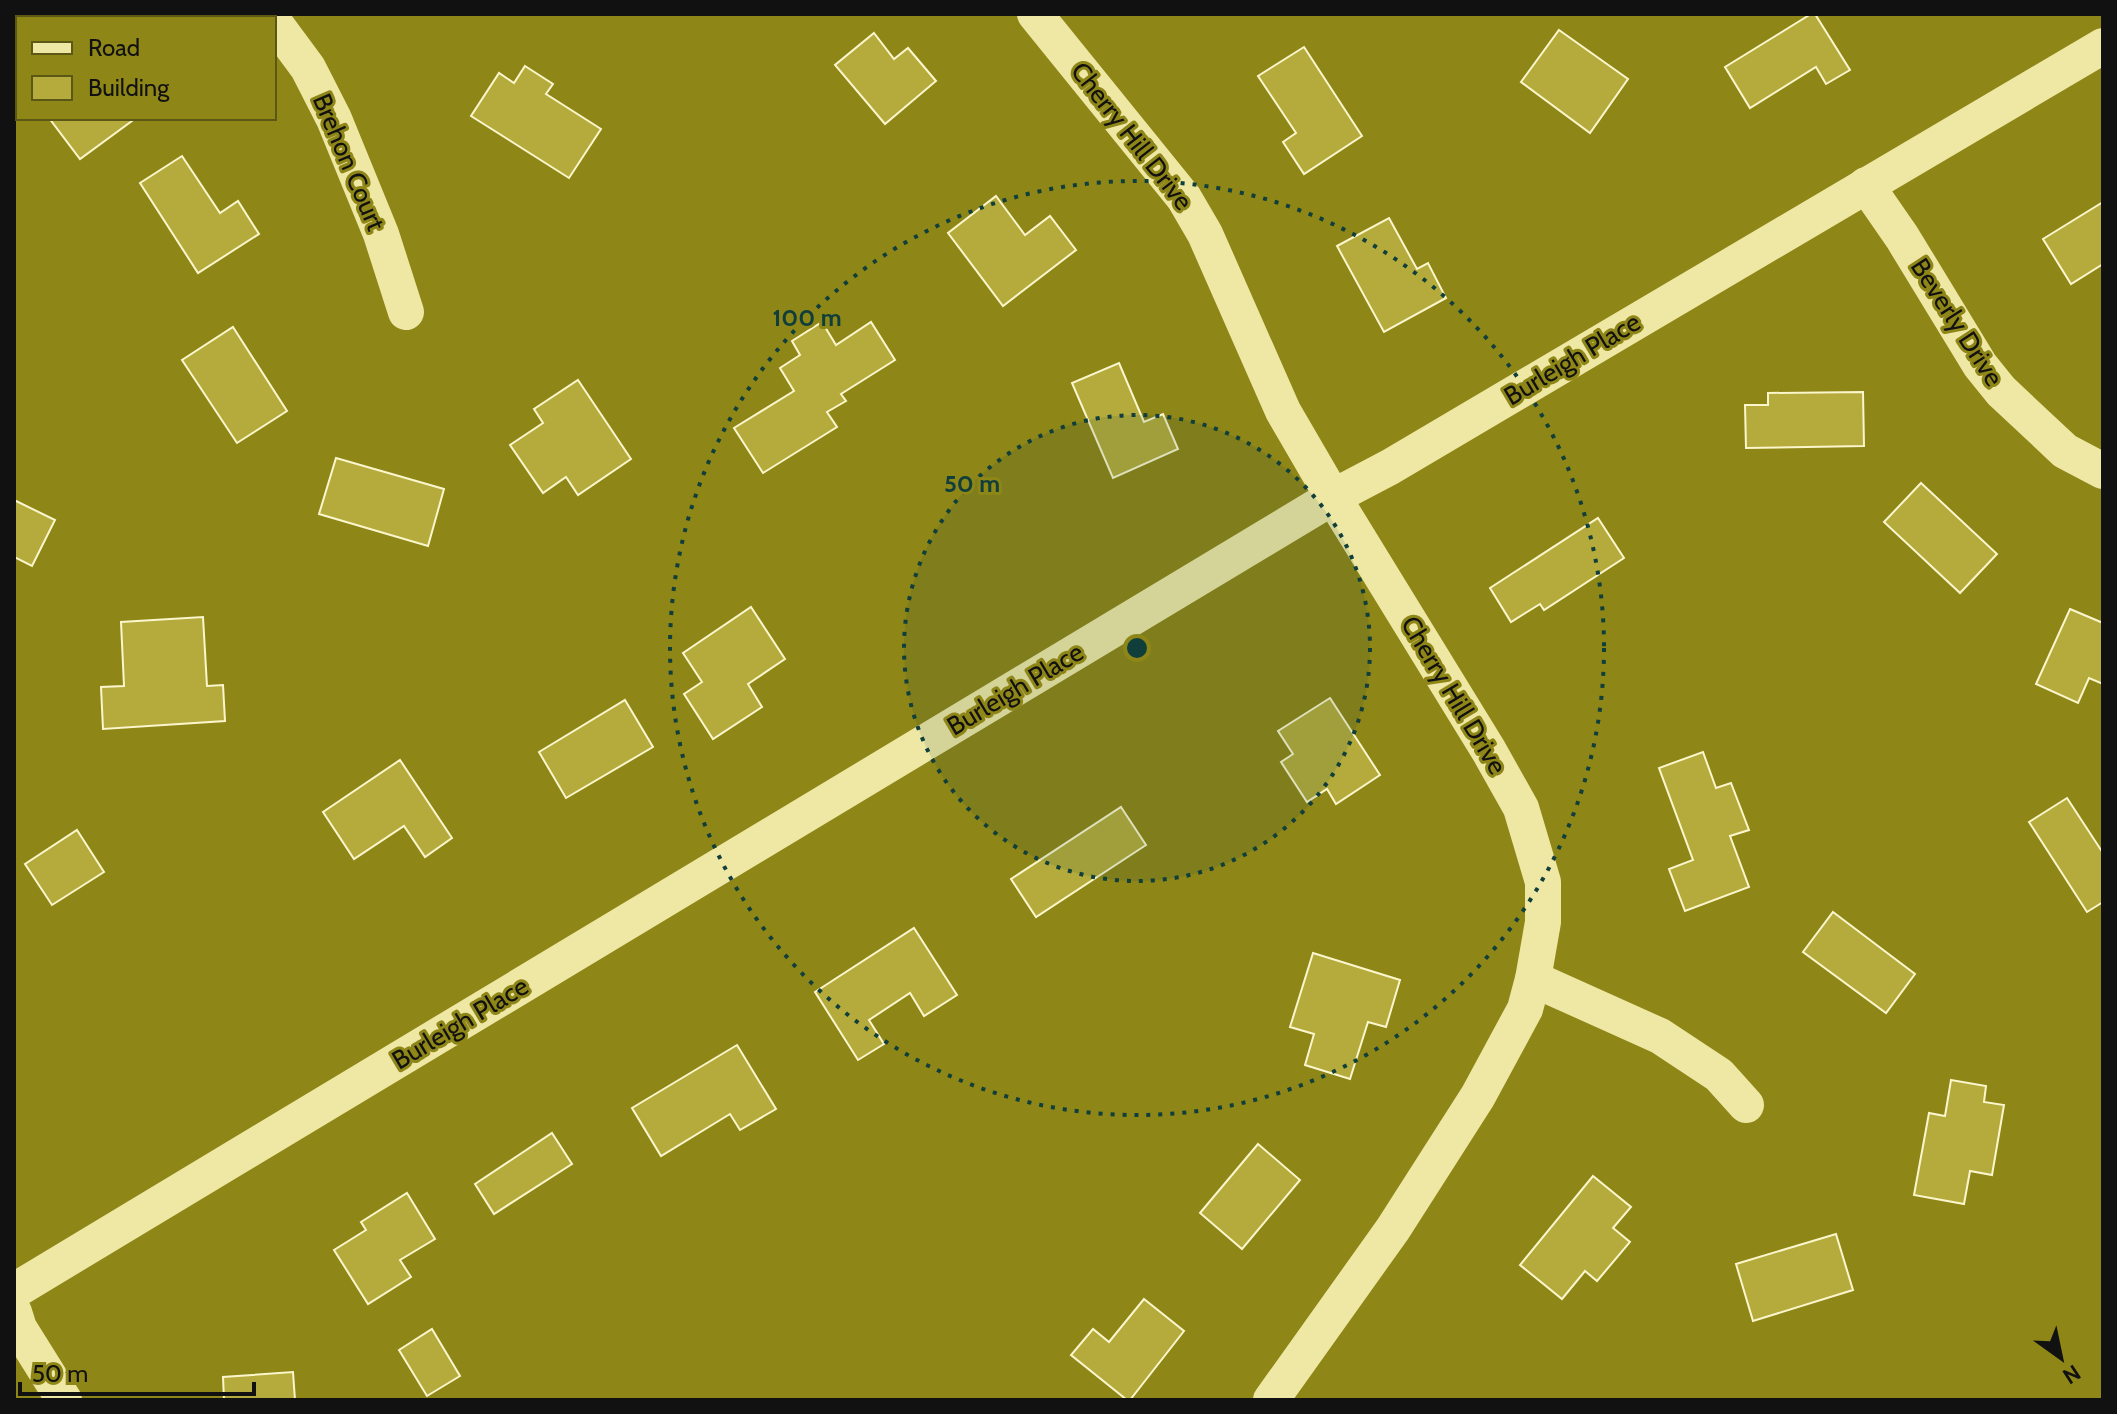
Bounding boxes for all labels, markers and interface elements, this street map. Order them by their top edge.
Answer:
legend [16,16,276,120]
text: Road [88,33,140,62]
street label: Cherry Hill Drive [1064,56,1200,216]
text: Building [88,73,170,102]
street label: Brehon Court [306,89,392,236]
street label: Beverly Drive [1904,252,2010,392]
text: 100 m [772,303,842,332]
street label: Burleigh Place [1498,306,1646,412]
text: 50 m [944,469,1000,498]
street label: Cherry Hill Drive [1394,610,1514,780]
centre of rings [1123,634,1151,662]
street label: Burleigh Place [941,636,1089,742]
street label: Burleigh Place [386,970,534,1076]
north arrow [2021,1318,2101,1398]
scale bar [20,1346,254,1396]
text: 50 m [32,1359,88,1388]
text: N [2058,1359,2085,1390]

